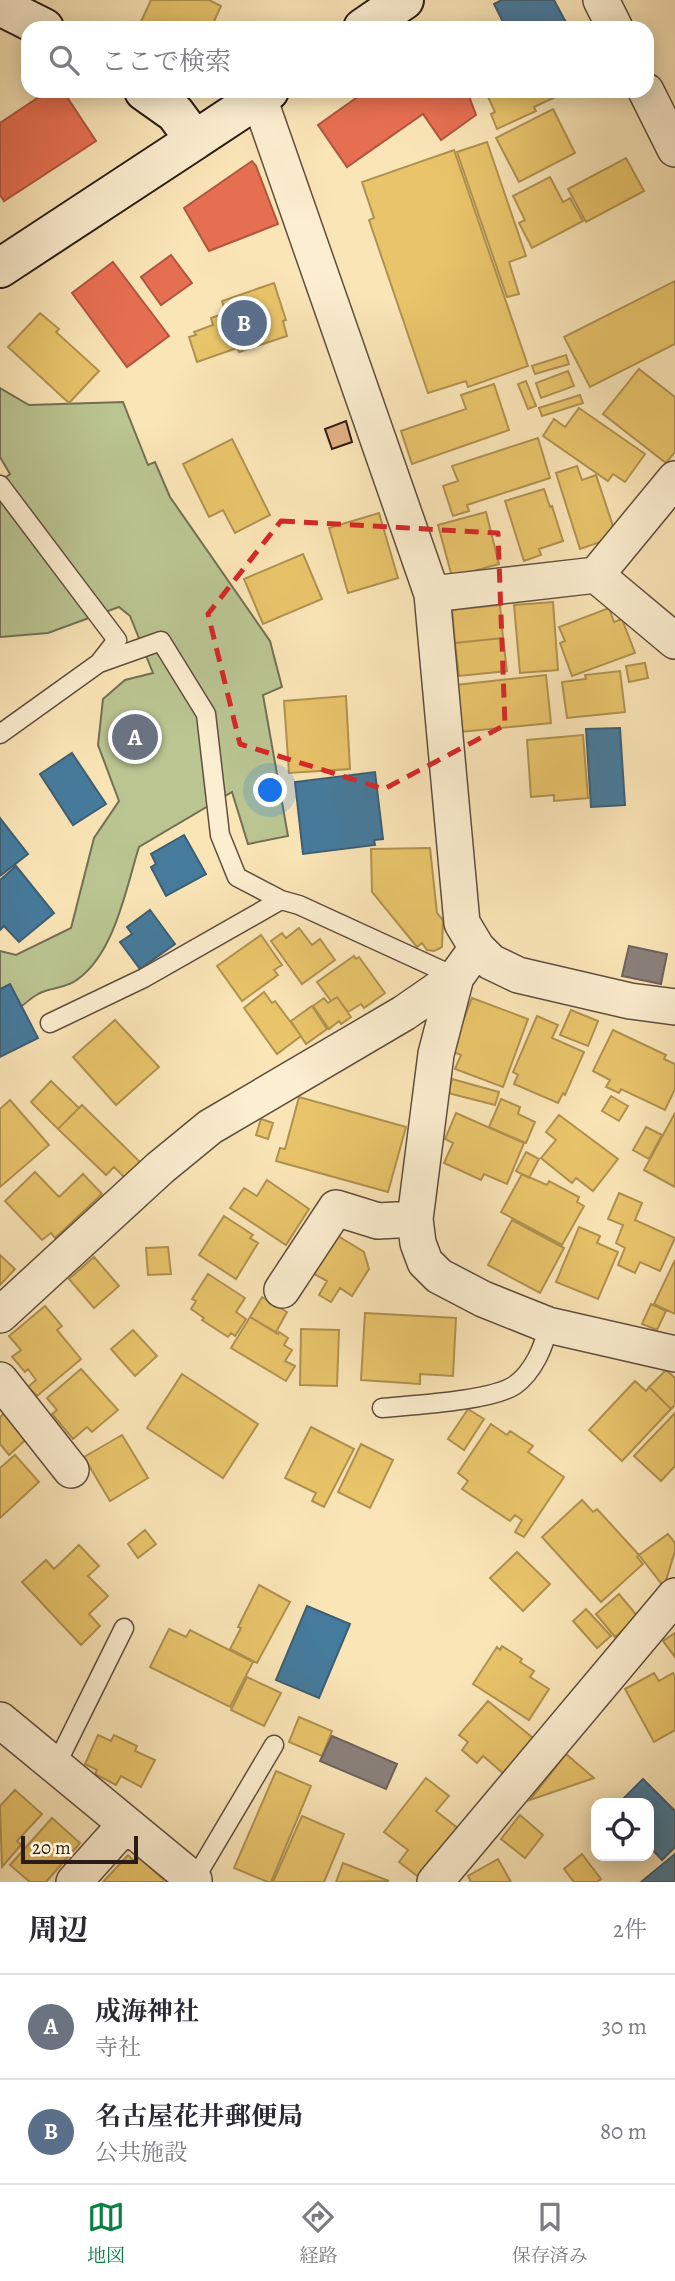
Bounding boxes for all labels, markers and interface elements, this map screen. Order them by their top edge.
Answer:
search box [21,21,654,98]
icon: search [45,41,83,79]
text: ここで検索 [101,44,231,79]
pin: B [221,297,267,349]
pin: A [112,711,158,763]
your location [253,773,287,807]
map controls [591,1798,654,1861]
button: locate [591,1798,654,1861]
scale bar [21,1833,138,1865]
text: 20 m [32,1835,71,1861]
text: 周辺 [28,1910,88,1950]
text: 2件 [613,1914,647,1945]
text: 成海神社 [95,1994,199,2029]
text: A [44,2011,58,2042]
text: 30 m [601,2011,647,2042]
text: 寺社 [95,2032,141,2063]
text: 名古屋花井郵便局 [95,2099,303,2134]
text: B [44,2116,58,2147]
text: 80 m [600,2116,647,2147]
text: 公共施設 [95,2137,187,2168]
tab: 地図 [87,2198,125,2269]
tab: 経路 [299,2198,338,2269]
tab: 保存済み [512,2198,588,2269]

